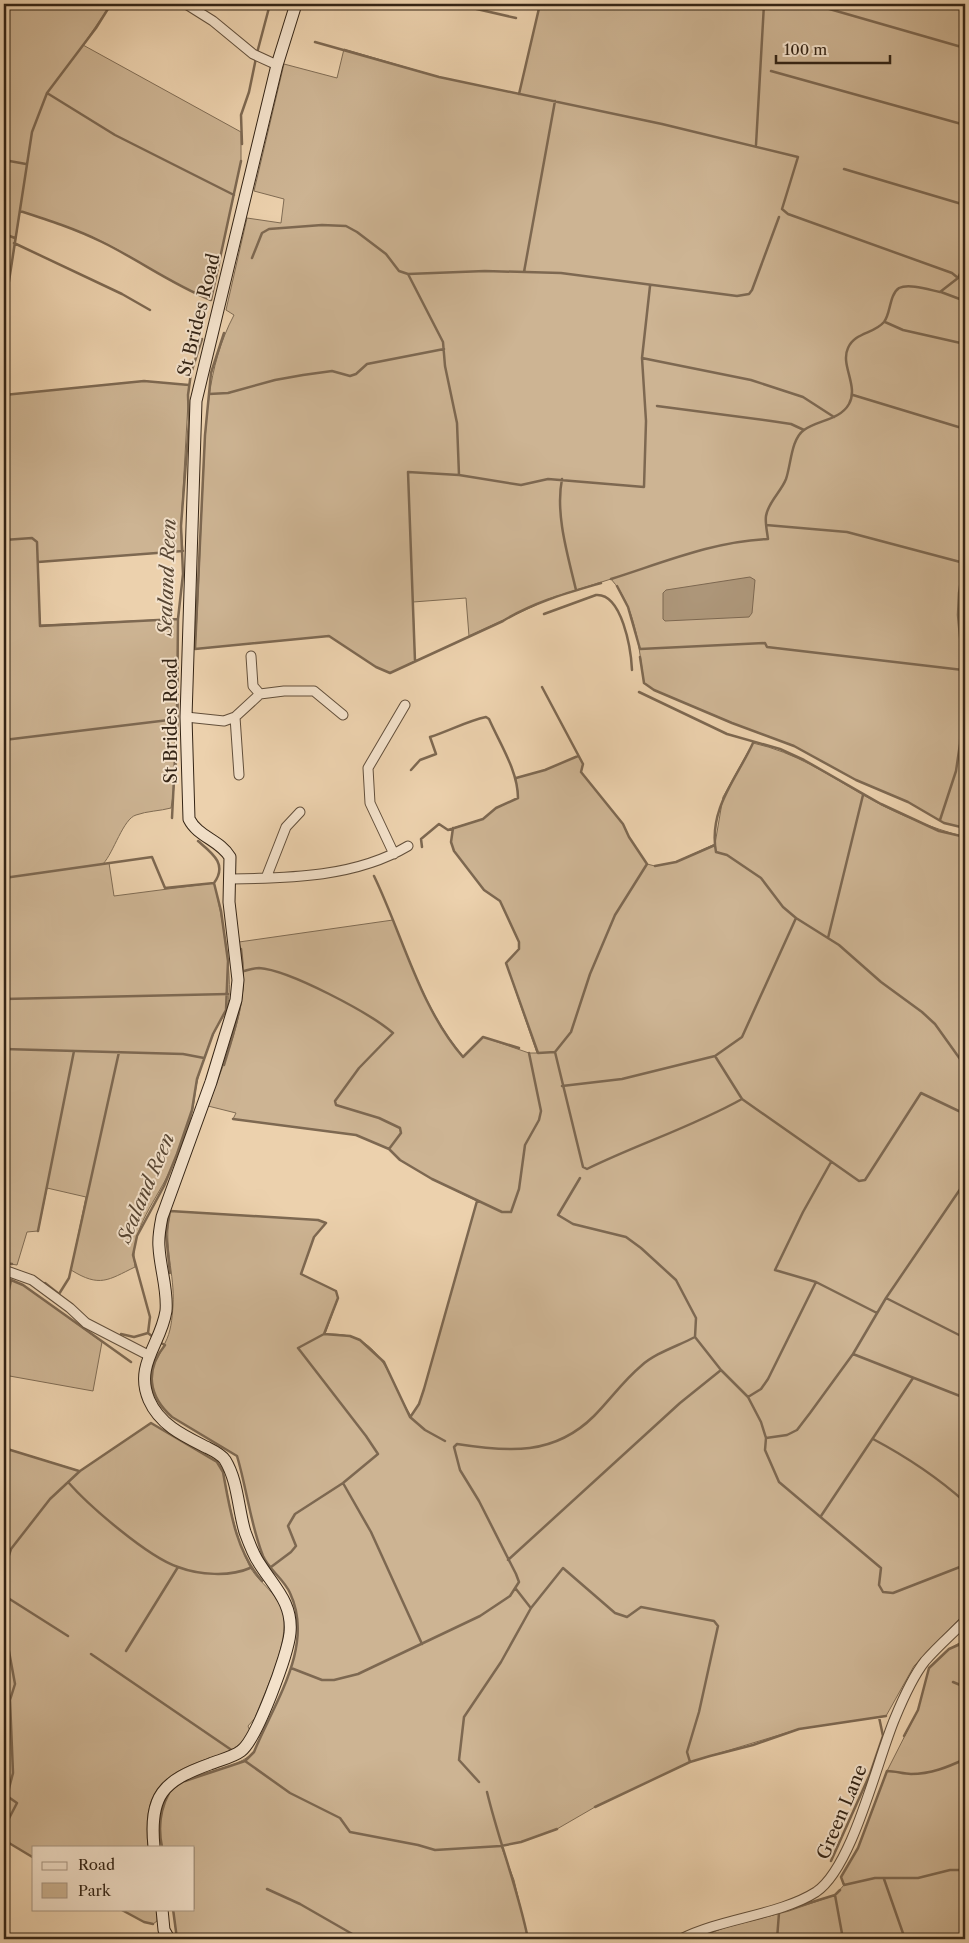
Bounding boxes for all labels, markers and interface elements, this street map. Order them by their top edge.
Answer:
scale bar [776,32,890,64]
text: 100 m [784,40,827,59]
street label: St Brides Road [173,251,225,379]
water label: Sealand Reen [153,518,181,637]
street label: St Brides Road [160,658,182,784]
water label: Sealand Reen [112,1130,179,1247]
street label: Green Lane [812,1761,872,1863]
legend [32,1846,195,1910]
text: Road [78,1855,115,1874]
text: Park [78,1881,112,1900]

